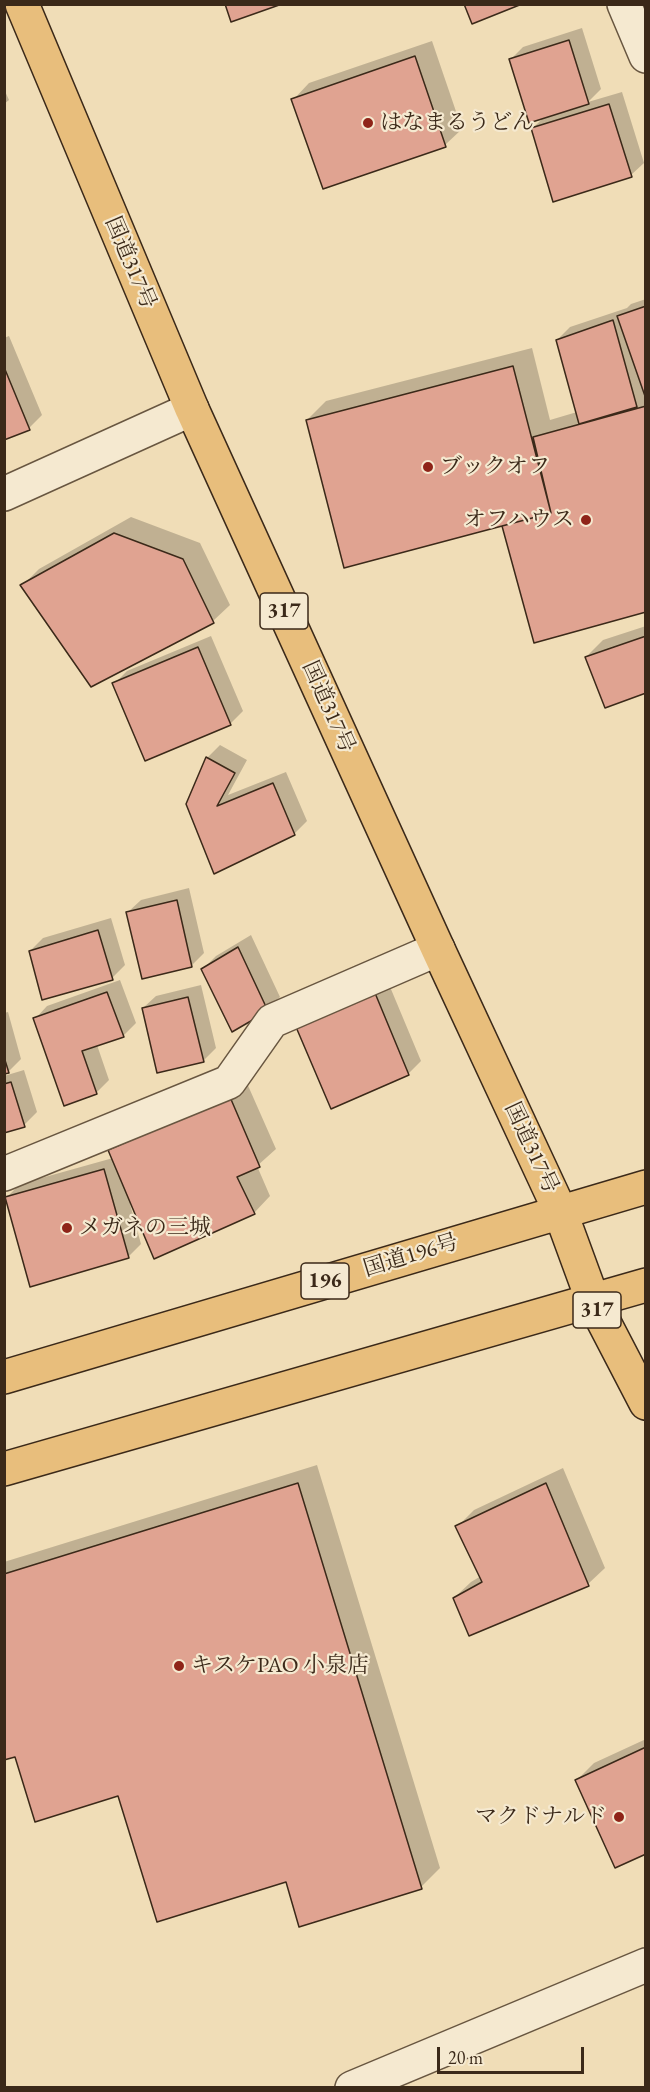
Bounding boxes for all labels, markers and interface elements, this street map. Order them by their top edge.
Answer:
place label: はなまるうどん [380,110,534,136]
marker: はなまるうどん [361,116,375,130]
street label: 国道317号 [99,213,161,313]
place label: ブックオフ [440,454,550,480]
marker: ブックオフ [421,460,435,474]
place label: オフハウス [464,507,574,533]
marker: オフハウス [579,513,593,527]
road number: 317 [260,593,308,629]
street label: 国道317号 [296,657,360,757]
street label: 国道317号 [498,1098,564,1198]
place label: メガネの三城 [79,1215,211,1241]
marker: メガネの三城 [60,1221,74,1235]
street label: 国道196号 [360,1229,462,1283]
road number: 196 [301,1263,349,1299]
road number: 317 [573,1292,621,1328]
place label: キスケPAO 小泉店 [191,1653,369,1679]
marker: キスケPAO 小泉店 [172,1659,186,1673]
place label: マクドナルド [475,1804,607,1830]
marker: マクドナルド [612,1810,626,1824]
scale bar [440,2035,587,2073]
text: 20 m [448,2046,483,2069]

